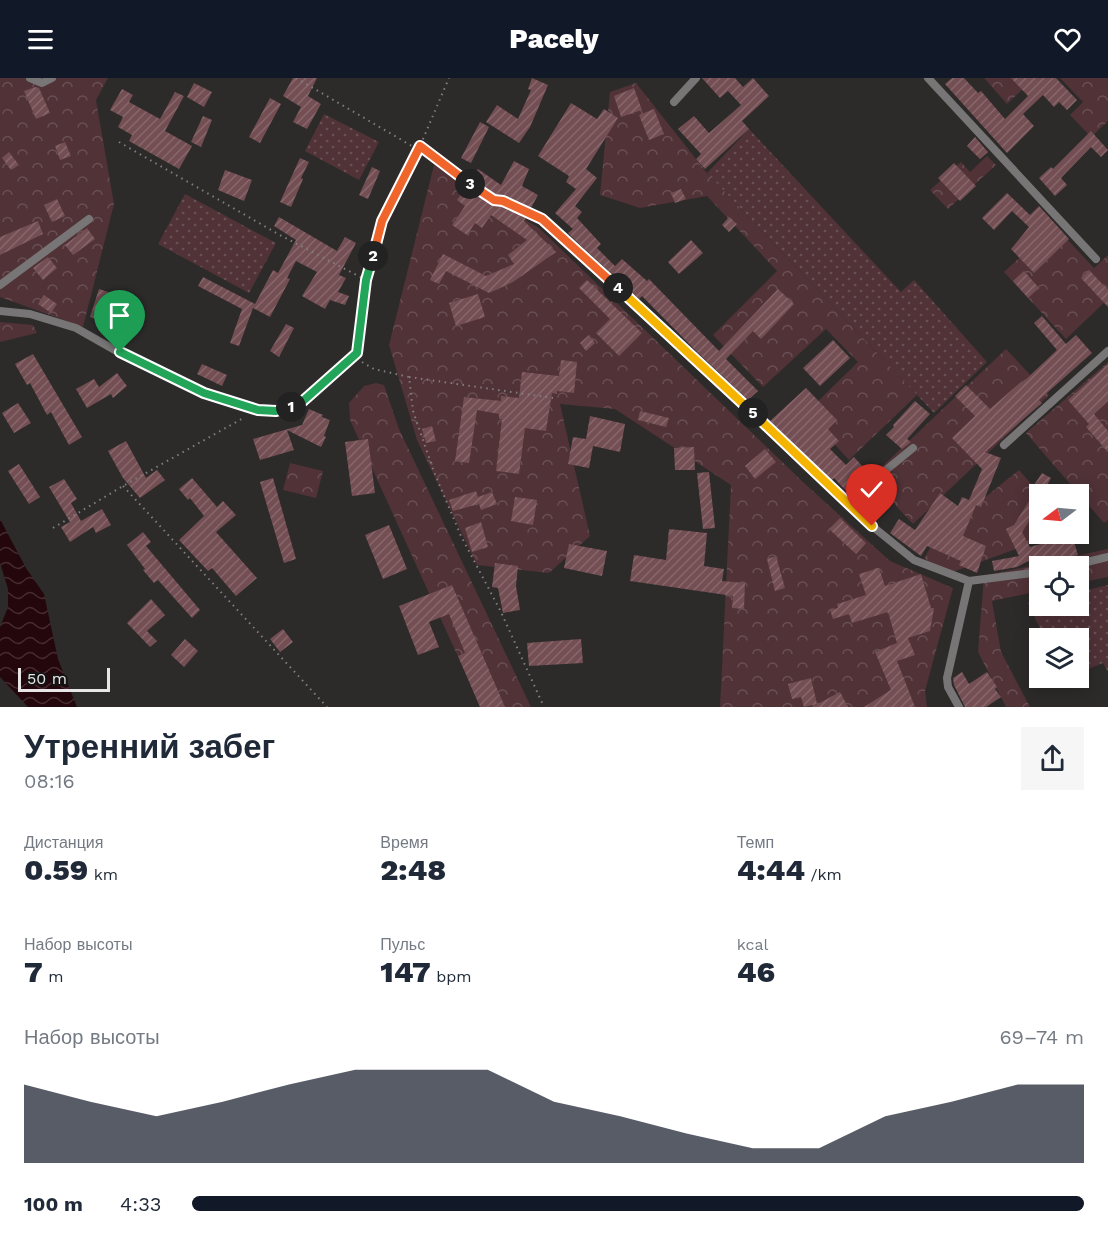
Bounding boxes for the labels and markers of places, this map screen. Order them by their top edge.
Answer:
pin: 3 [455,169,485,199]
pin: 2 [358,241,388,271]
pin: 4 [603,273,633,303]
pin [94,290,145,352]
pin: 1 [276,392,306,422]
pin: 5 [738,398,768,428]
pin [846,464,897,526]

